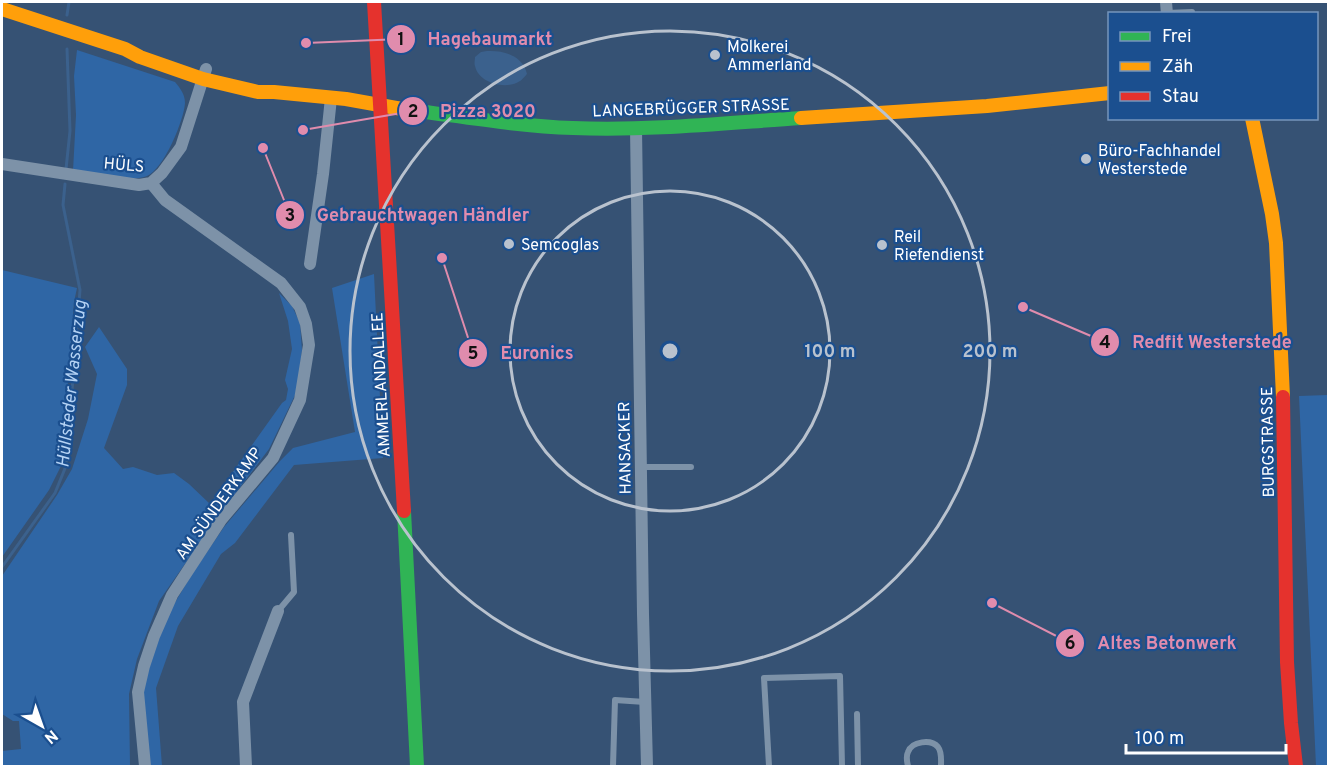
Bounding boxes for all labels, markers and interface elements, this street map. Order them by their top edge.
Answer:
legend [1108,12,1318,120]
callout: Hagebaumarkt [386,21,565,57]
text: Frei [1162,26,1192,49]
text: 1 [397,29,405,52]
text: Hagebaumarkt [428,29,552,52]
place label: Molkerei Ammerland [727,38,811,76]
marker: Molkerei Ammerland [708,48,722,62]
text: Zäh [1162,56,1193,79]
text: Stau [1162,86,1199,109]
callout: Pizza 3020 [398,93,548,129]
street label: LANGEBRÜGGER STRASSE [592,94,790,122]
text: 2 [407,101,419,124]
text: Pizza 3020 [440,101,536,124]
place label: Büro-Fachhandel Westerstede [1098,142,1221,180]
street label: HÜLS [103,152,145,178]
marker: Büro-Fachhandel Westerstede [1079,152,1093,166]
callout: Gebrauchtwagen Händler [275,197,541,233]
text: 3 [285,205,295,228]
text: Gebrauchtwagen Händler [317,205,530,228]
place label: Reil Riefendienst [894,228,984,266]
place label: Semcoglas [521,236,599,256]
marker: Semcoglas [502,237,516,251]
marker: Reil Riefendienst [875,238,889,252]
water label: Hüllsteder Wasserzug [52,299,93,469]
street label: AMMERLANDALLEE [368,312,396,458]
callout: Redfit Westerstede [1090,324,1304,360]
text: 4 [1099,332,1111,355]
text: Redfit Westerstede [1132,332,1292,355]
callout: Euronics [458,335,585,371]
centre of rings [660,341,680,361]
text: 100 m [804,341,856,364]
text: 200 m [962,341,1018,364]
text: 5 [468,343,479,366]
text: Euronics [500,343,574,366]
street label: BURGSTRASSE [1258,386,1280,498]
street label: HANSACKER [615,401,637,495]
street label: AM SÜNDERKAMP [171,443,267,564]
callout: Altes Betonwerk [1055,625,1249,661]
text: 6 [1064,633,1076,656]
text: Altes Betonwerk [1097,633,1237,656]
north arrow [12,696,72,756]
scale bar [1126,717,1286,755]
text: N [40,725,61,747]
text: 100 m [1135,728,1184,751]

